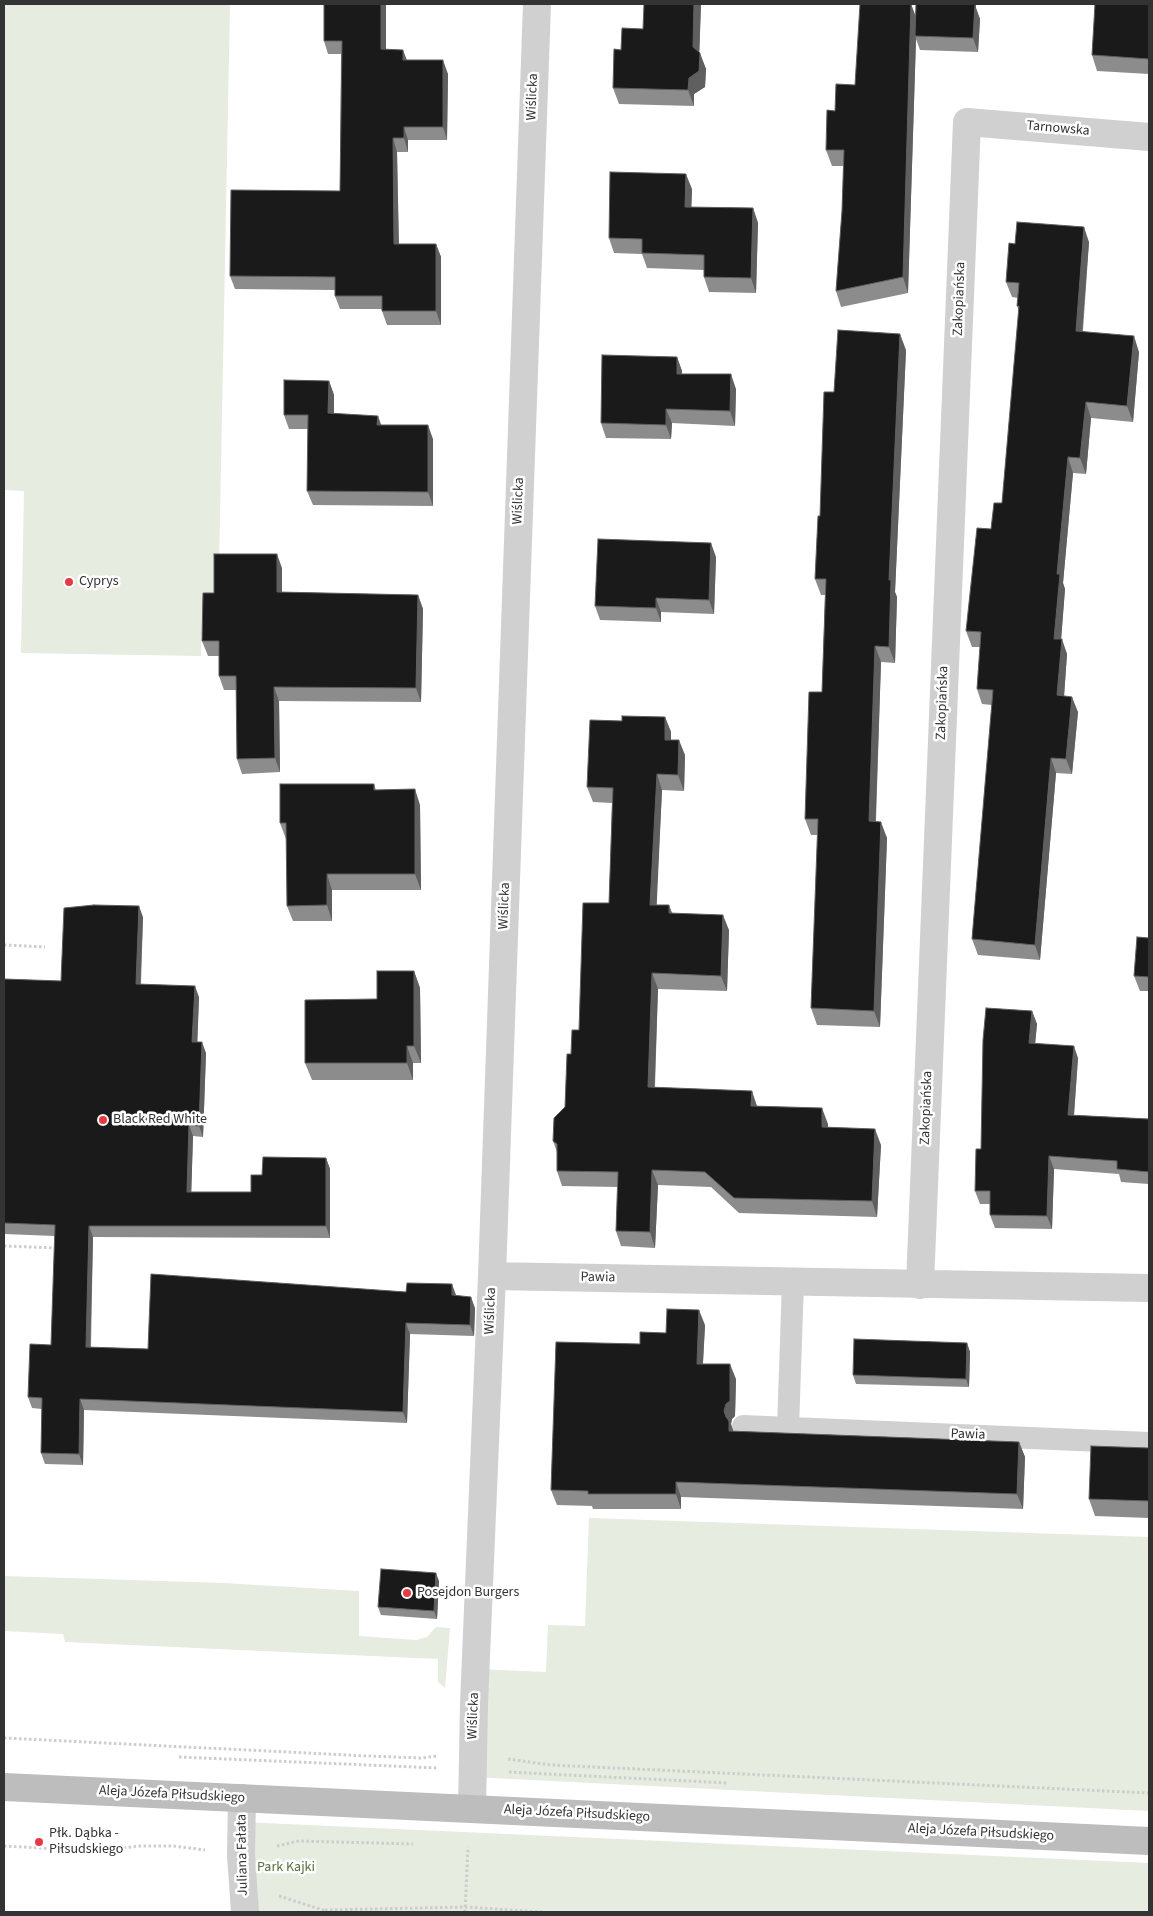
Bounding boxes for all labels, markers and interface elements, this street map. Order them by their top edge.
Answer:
street label: Wiślicka [524,73,542,121]
street label: Tarnowska [1026,118,1090,140]
street label: Zakopiańska [950,262,970,336]
street label: Wiślicka [510,477,528,525]
place label: Cyprys [79,574,119,590]
marker: Cyprys [63,576,75,588]
street label: Zakopiańska [933,666,953,740]
street label: Wiślicka [496,882,514,930]
street label: Zakopiańska [917,1071,937,1145]
place label: Black Red White [113,1112,207,1128]
marker: Black Red White [97,1114,109,1126]
street label: Pawia [580,1269,616,1287]
street label: Wiślicka [482,1287,500,1335]
street label: Pawia [950,1426,986,1444]
place label: Posejdon Burgers [417,1585,519,1601]
marker: Posejdon Burgers [401,1587,413,1599]
street label: Wiślicka [465,1692,483,1740]
street label: Aleja Józefa Piłsudskiego [99,1783,245,1807]
street label: Aleja Józefa Piłsudskiego [504,1802,650,1826]
street label: Juliana Fałata [234,1814,252,1896]
street label: Aleja Józefa Piłsudskiego [908,1821,1054,1845]
place label: Płk. Dąbka - Piłsudskiego [49,1826,123,1858]
marker: Płk. Dąbka - Piłsudskiego [33,1836,45,1848]
park label: Park Kajki [257,1860,315,1876]

